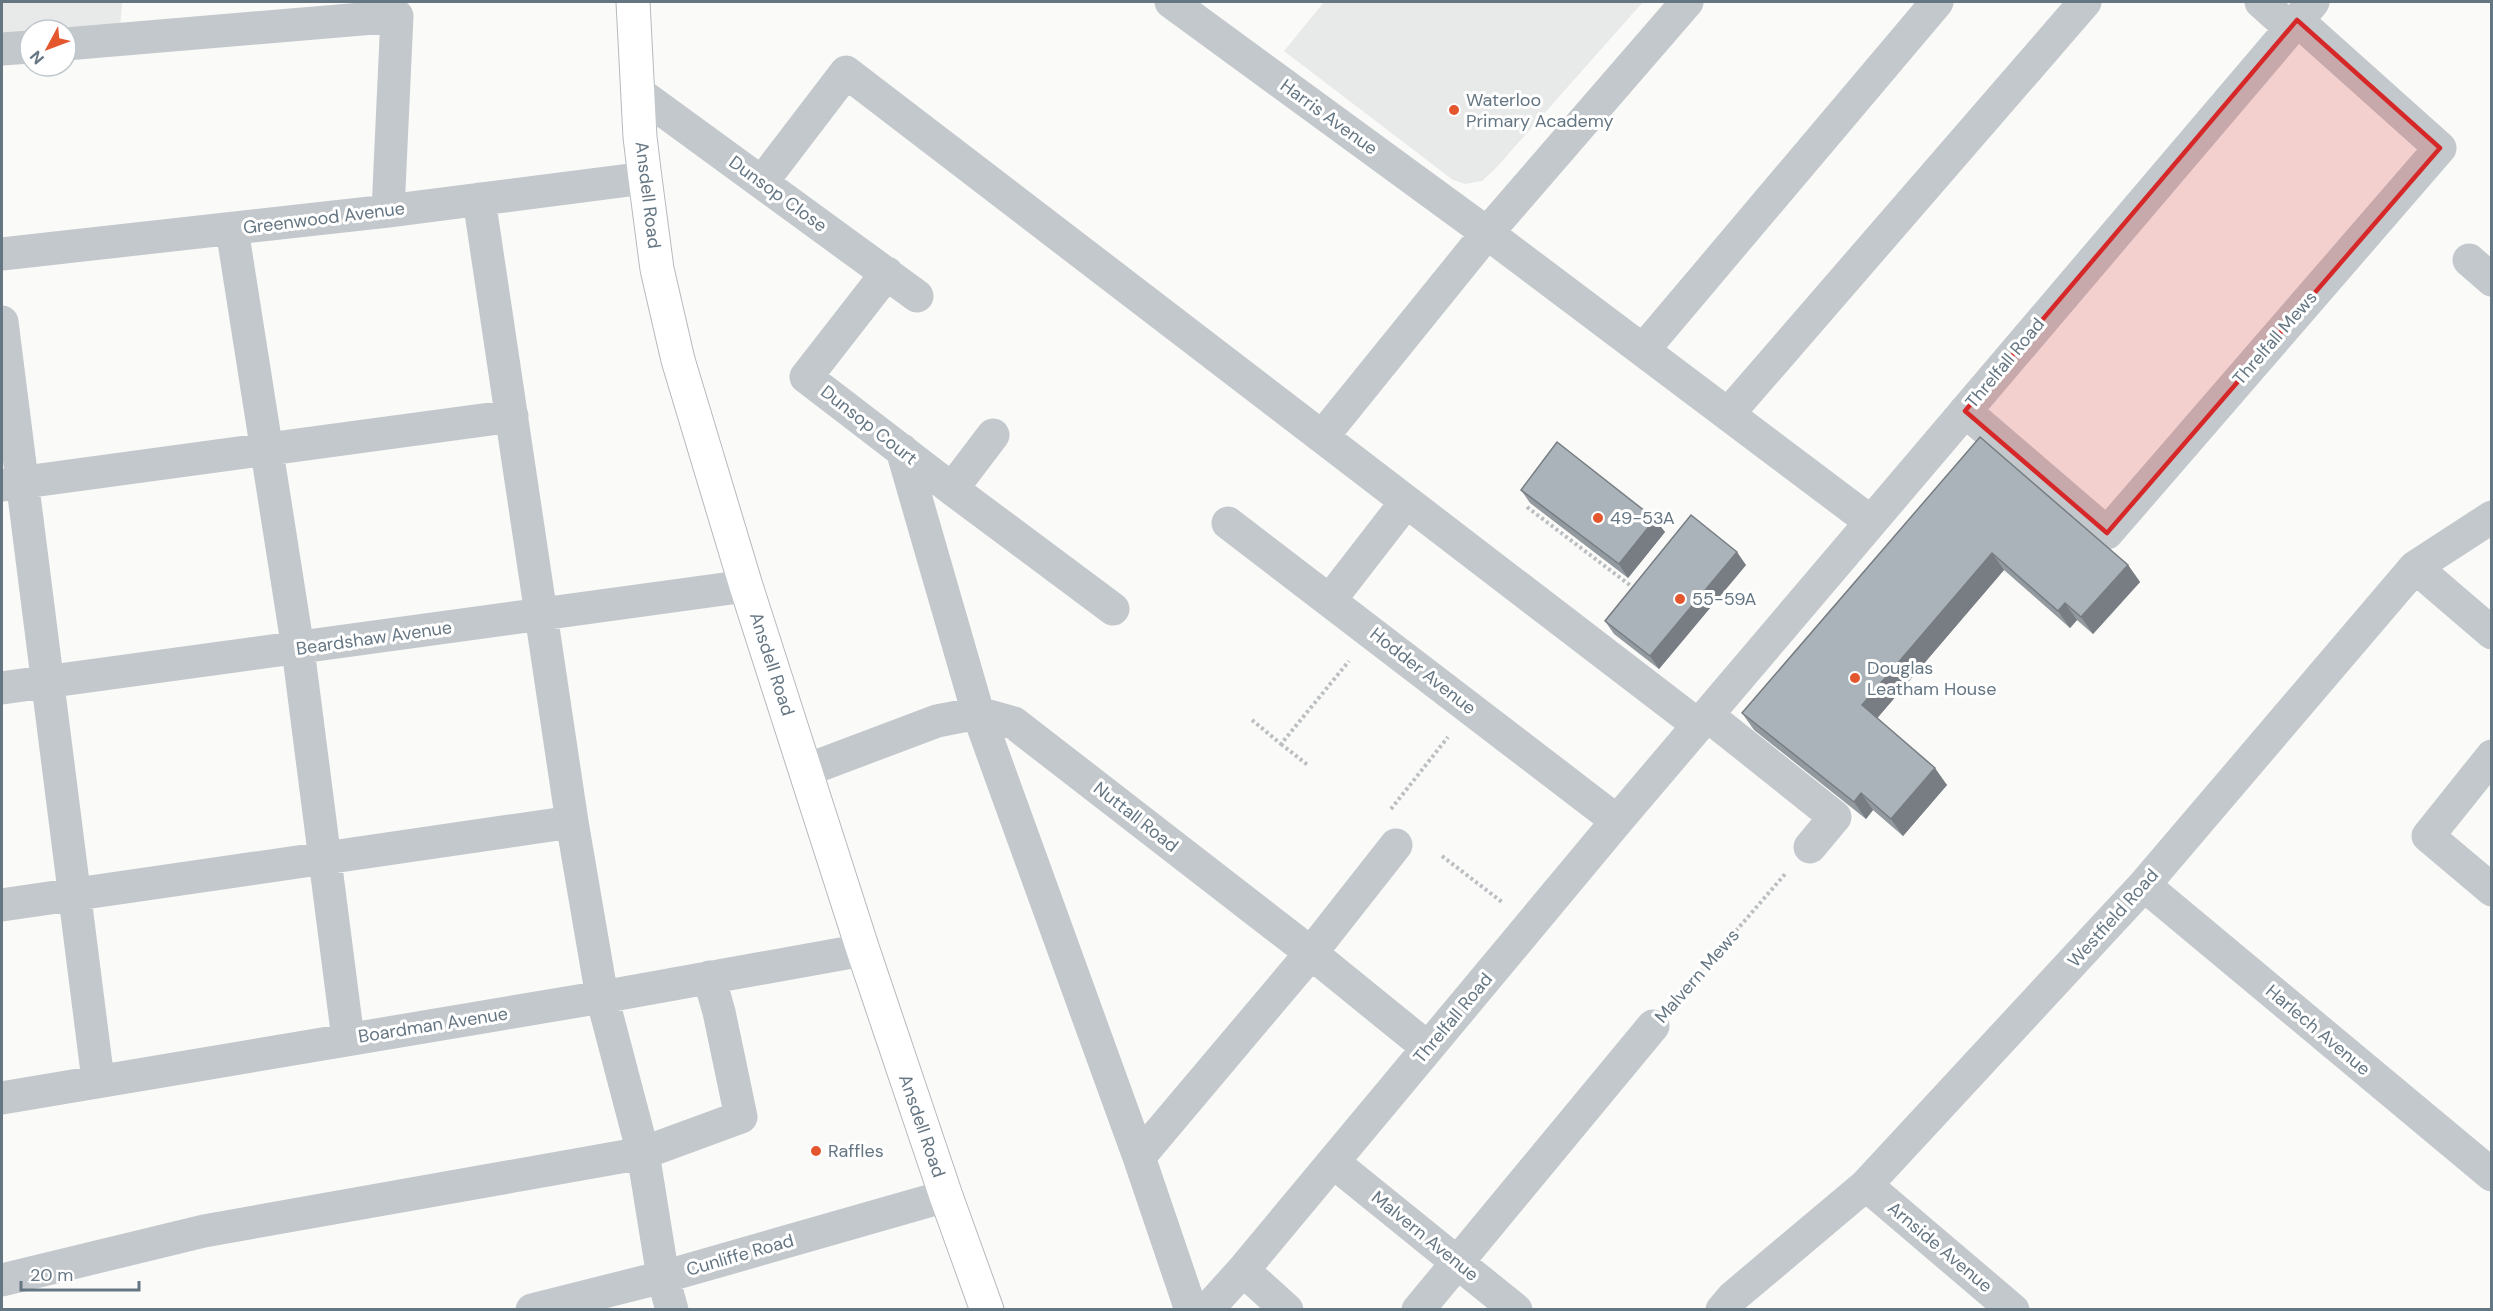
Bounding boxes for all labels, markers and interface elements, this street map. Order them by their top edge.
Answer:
north arrow [18,18,78,78]
text: N [25,46,49,69]
street label: Harris Avenue [1276,74,1382,160]
place label: Waterloo Primary Academy [1466,88,1614,133]
marker: Waterloo Primary Academy [1447,103,1461,117]
street label: Ansdell Road [630,140,666,250]
street label: Dunsop Close [724,150,832,238]
street label: Greenwood Avenue [242,196,406,240]
street label: Threlfall Mews [2228,286,2322,390]
street label: Threlfall Road [1960,313,2050,413]
street label: Dunsop Court [816,380,922,470]
place label: 49-53A [1610,506,1675,530]
marker: 49-53A [1591,511,1605,525]
place label: 55-59A [1692,587,1757,611]
marker: 55-59A [1673,592,1687,606]
street label: Ansdell Road [744,609,800,719]
street label: Beardshaw Avenue [295,615,453,661]
street label: Hodder Avenue [1365,622,1481,720]
place label: Douglas Leatham House [1867,656,1996,701]
marker: Douglas Leatham House [1848,671,1862,685]
street label: Nuttall Road [1089,776,1183,858]
street label: Westfield Road [2062,864,2164,972]
street label: Malvern Mews [1649,924,1745,1028]
street label: Threlfall Road [1408,968,1498,1068]
street label: Harlech Avenue [2261,979,2375,1081]
street label: Boardman Avenue [357,1001,509,1049]
street label: Ansdell Road [893,1071,951,1181]
place label: Raffles [828,1139,884,1163]
marker: Raffles [809,1144,823,1158]
street label: Malvern Avenue [1366,1185,1484,1287]
street label: Arnside Avenue [1883,1196,1997,1298]
street label: Cunliffe Road [683,1228,797,1282]
scale bar [21,1254,140,1292]
text: 20 m [30,1263,73,1287]

